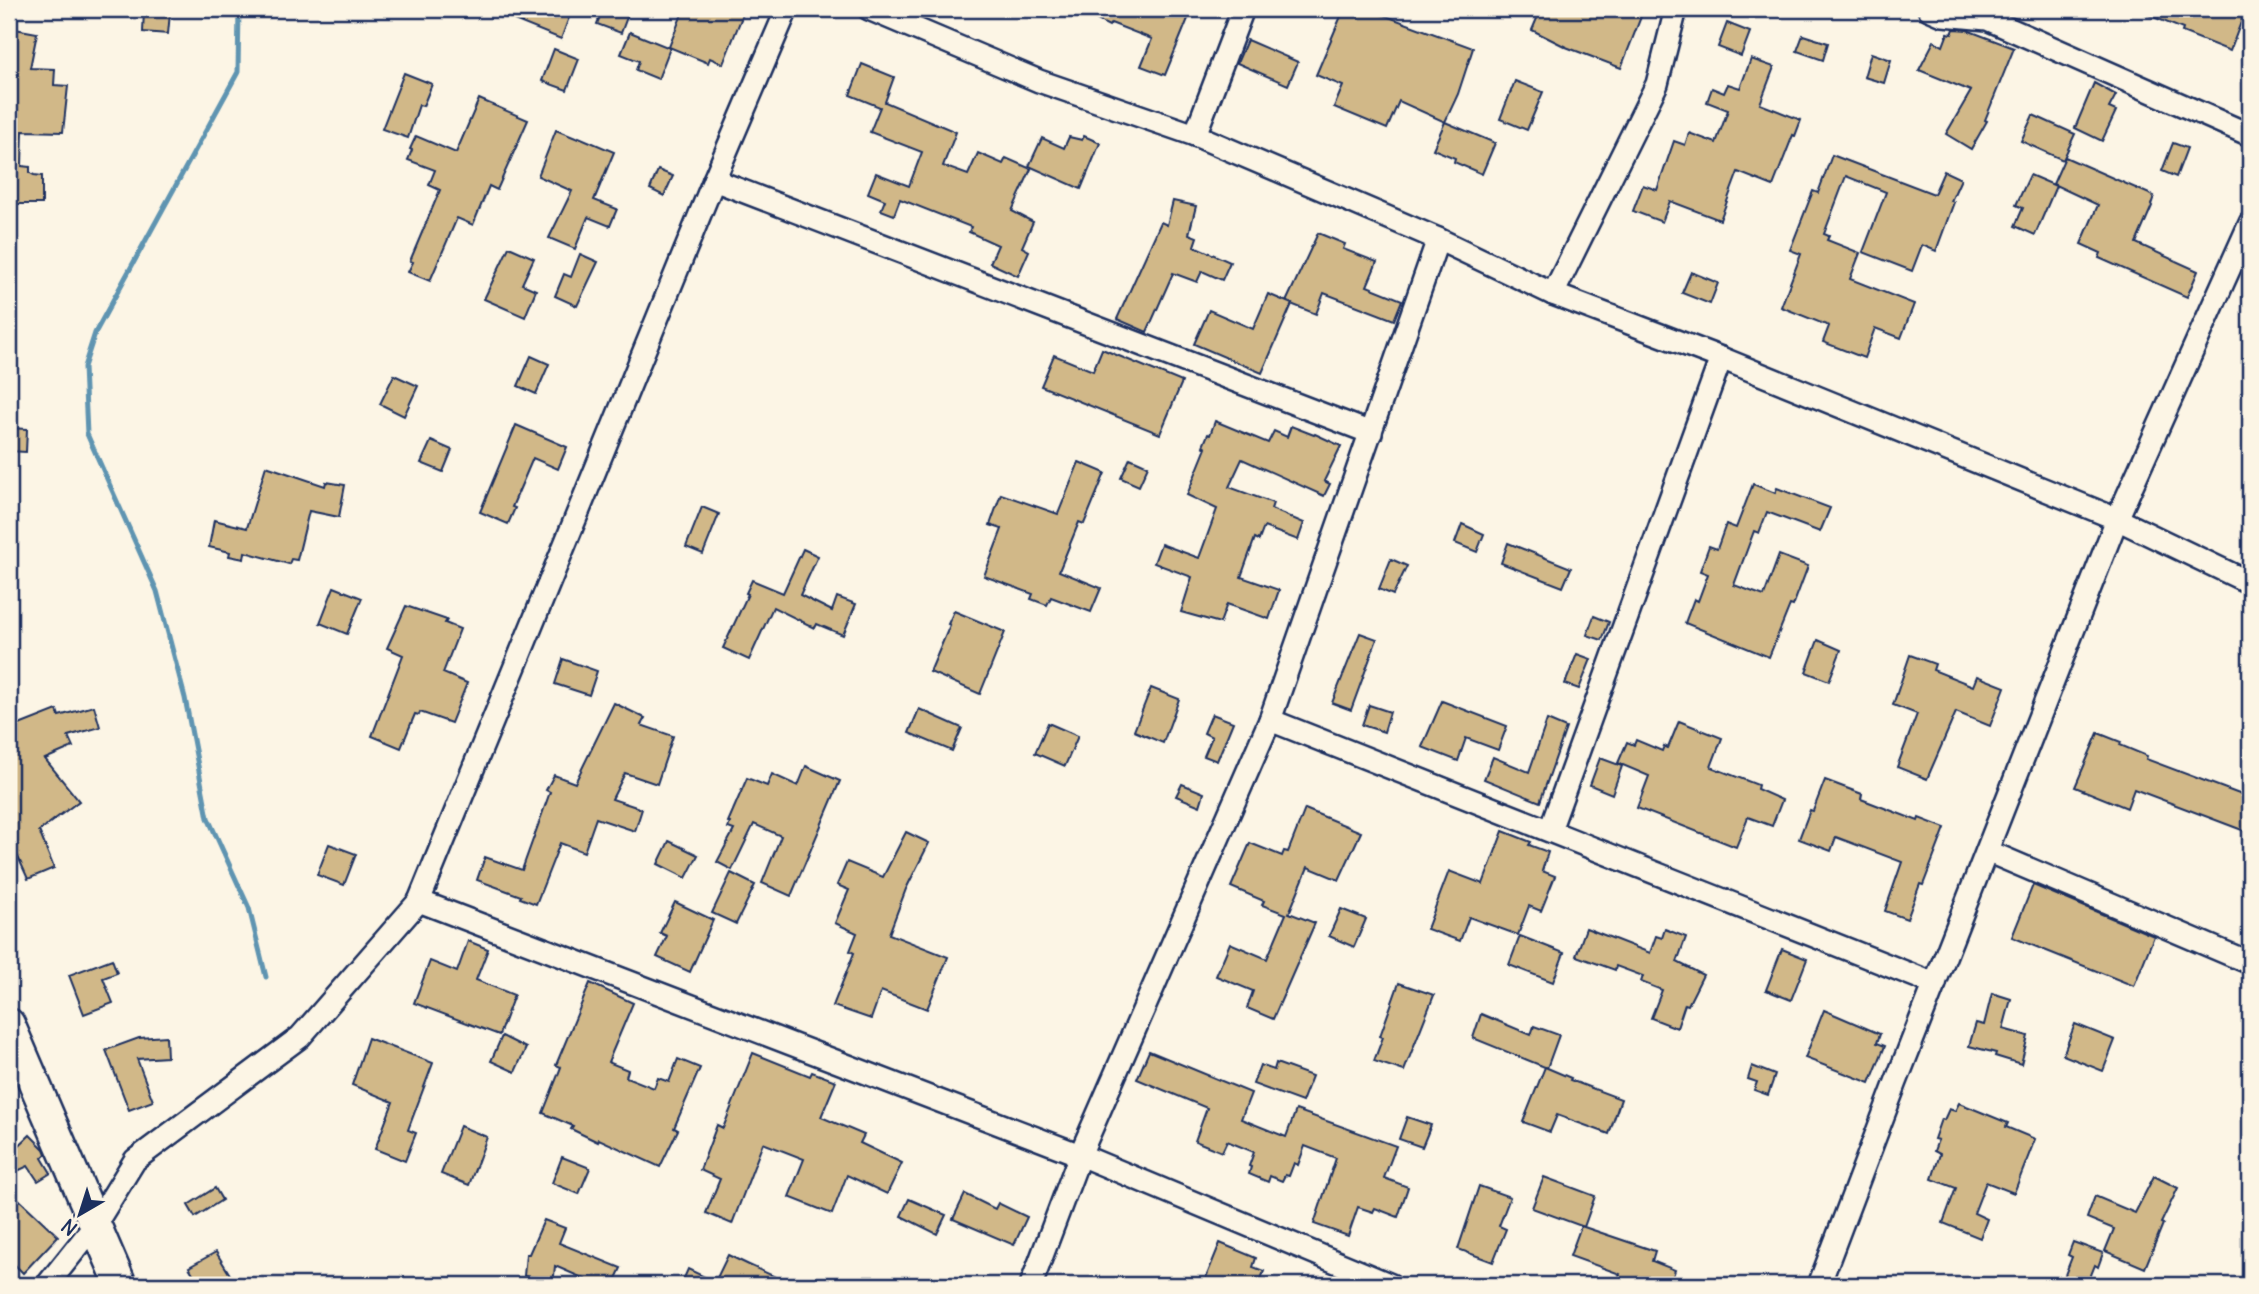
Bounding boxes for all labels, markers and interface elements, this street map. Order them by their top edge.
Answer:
north arrow [46,1178,116,1248]
text: N [57,1214,82,1241]

